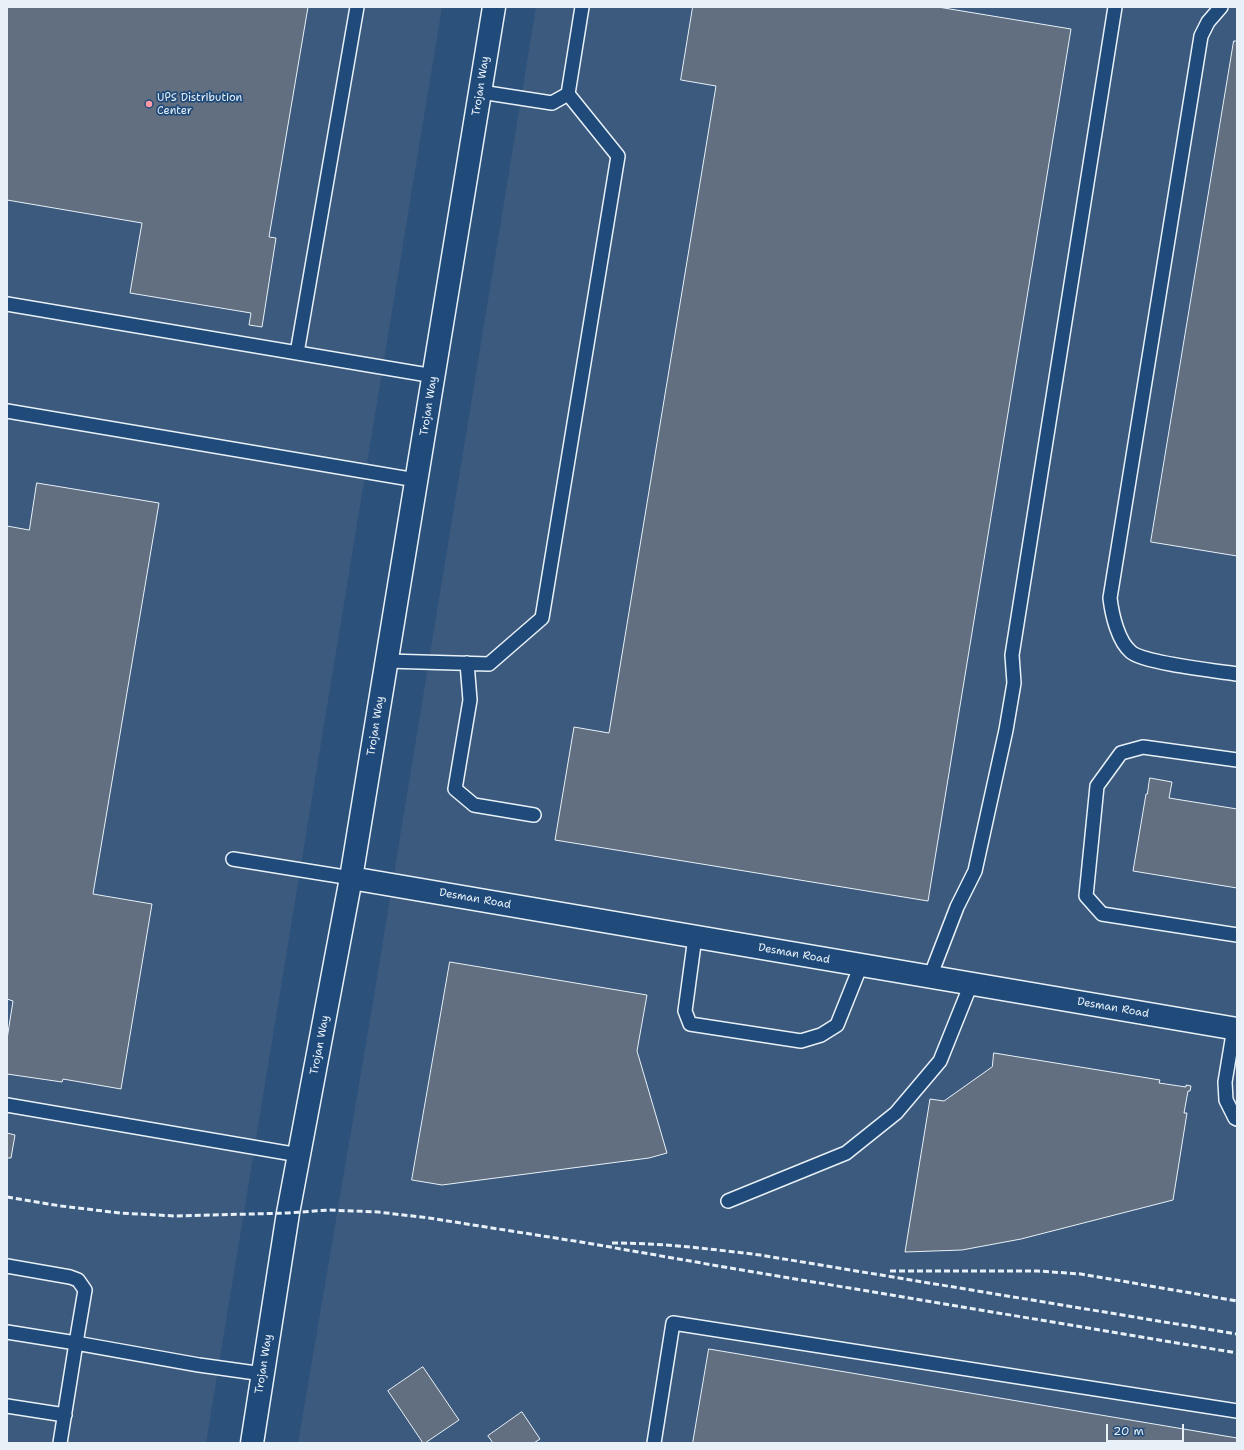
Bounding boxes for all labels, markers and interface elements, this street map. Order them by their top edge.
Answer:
street label: Trojan Way [470,55,492,117]
place label: UPS Distribution Center [157,91,242,117]
marker: UPS Distribution Center [144,99,154,109]
street label: Trojan Way [418,375,440,437]
street label: Trojan Way [365,695,387,757]
street label: Desman Road [438,886,512,912]
street label: Desman Road [757,941,831,967]
street label: Desman Road [1076,995,1150,1021]
street label: Trojan Way [308,1014,332,1076]
street label: Trojan Way [253,1333,275,1395]
scale bar [1108,1416,1186,1442]
text: 20 m [1113,1423,1144,1439]

